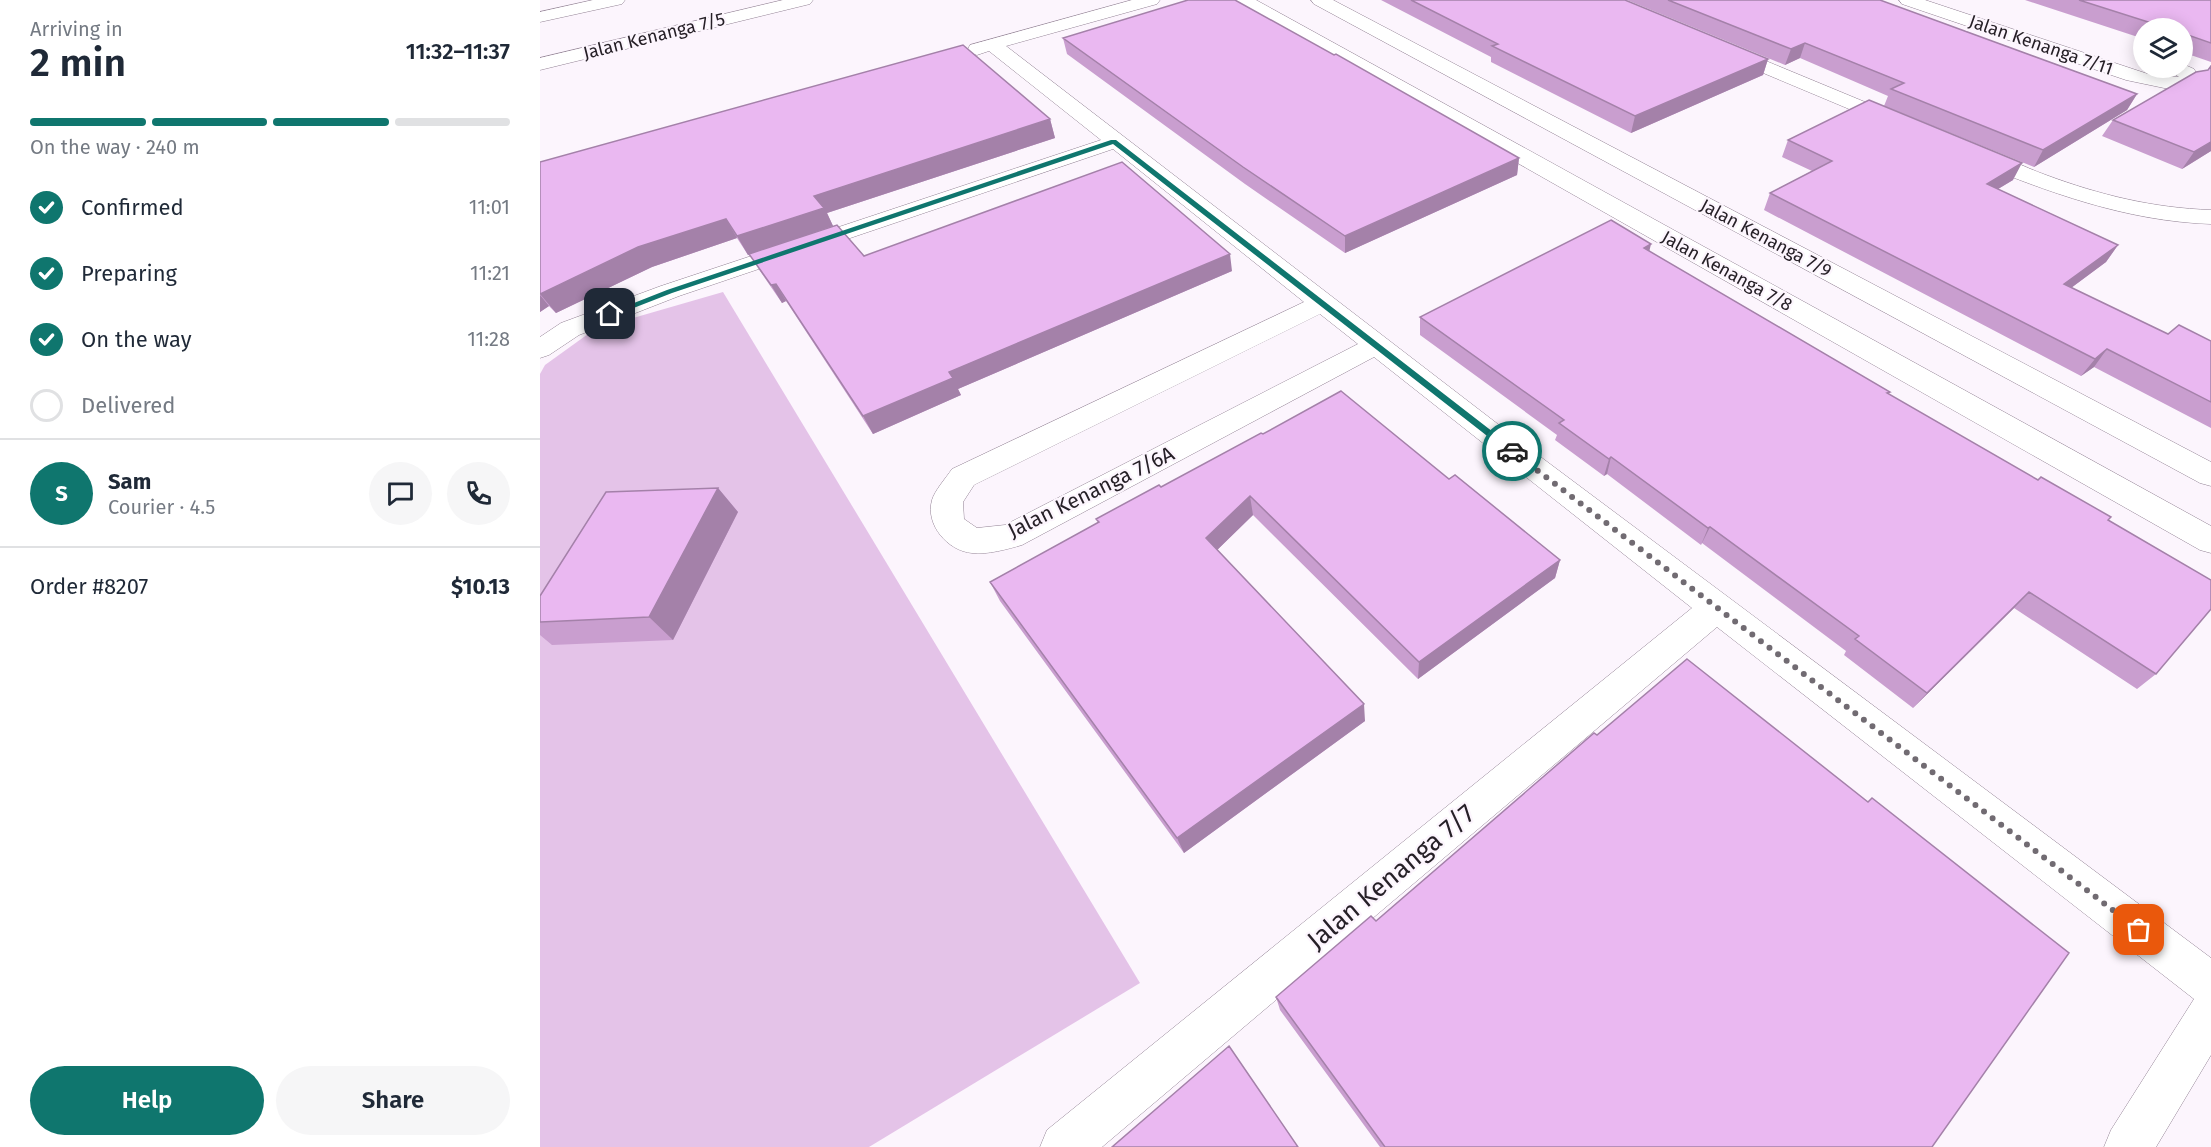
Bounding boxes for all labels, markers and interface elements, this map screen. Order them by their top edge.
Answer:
street label: Jalan Kenanga 7/5 [581,8,727,64]
street label: Jalan Kenanga 7/11 [1966,10,2116,80]
text: Arriving in [30,17,123,41]
map controls [2133,18,2193,78]
button: layers [2133,18,2193,78]
text: 11:32–11:37 [406,38,510,65]
text: 2 min [30,40,126,86]
text: On the way · 240 m [30,135,200,159]
icon: check [30,191,63,224]
text: Confirmed [81,194,184,221]
street label: Jalan Kenanga 7/9 [1697,194,1835,282]
text: 11:01 [469,195,510,219]
street label: Jalan Kenanga 7/8 [1658,226,1796,316]
icon: check [30,257,63,290]
text: Preparing [81,260,177,287]
text: 11:21 [470,261,510,285]
pin [584,288,635,339]
icon: home [593,297,626,330]
icon: check [30,323,63,356]
text: On the way [81,326,192,353]
text: 11:28 [467,327,510,351]
text: Delivered [81,392,176,419]
courier [1482,421,1542,481]
icon: car [1496,435,1529,468]
street label: Jalan Kenanga 7/6A [1003,440,1179,544]
button: chat [369,462,432,525]
button: phone [447,462,510,525]
text: Sam [108,468,151,495]
text: S [55,480,68,507]
text: Courier · 4.5 [108,495,215,519]
text: Order #8207 [30,573,148,600]
text: $10.13 [451,573,510,600]
street label: Jalan Kenanga 7/7 [1301,798,1481,956]
pin [2113,904,2164,955]
icon: bag [2122,913,2155,946]
button: Help [30,1066,264,1135]
button: Share [276,1066,510,1135]

